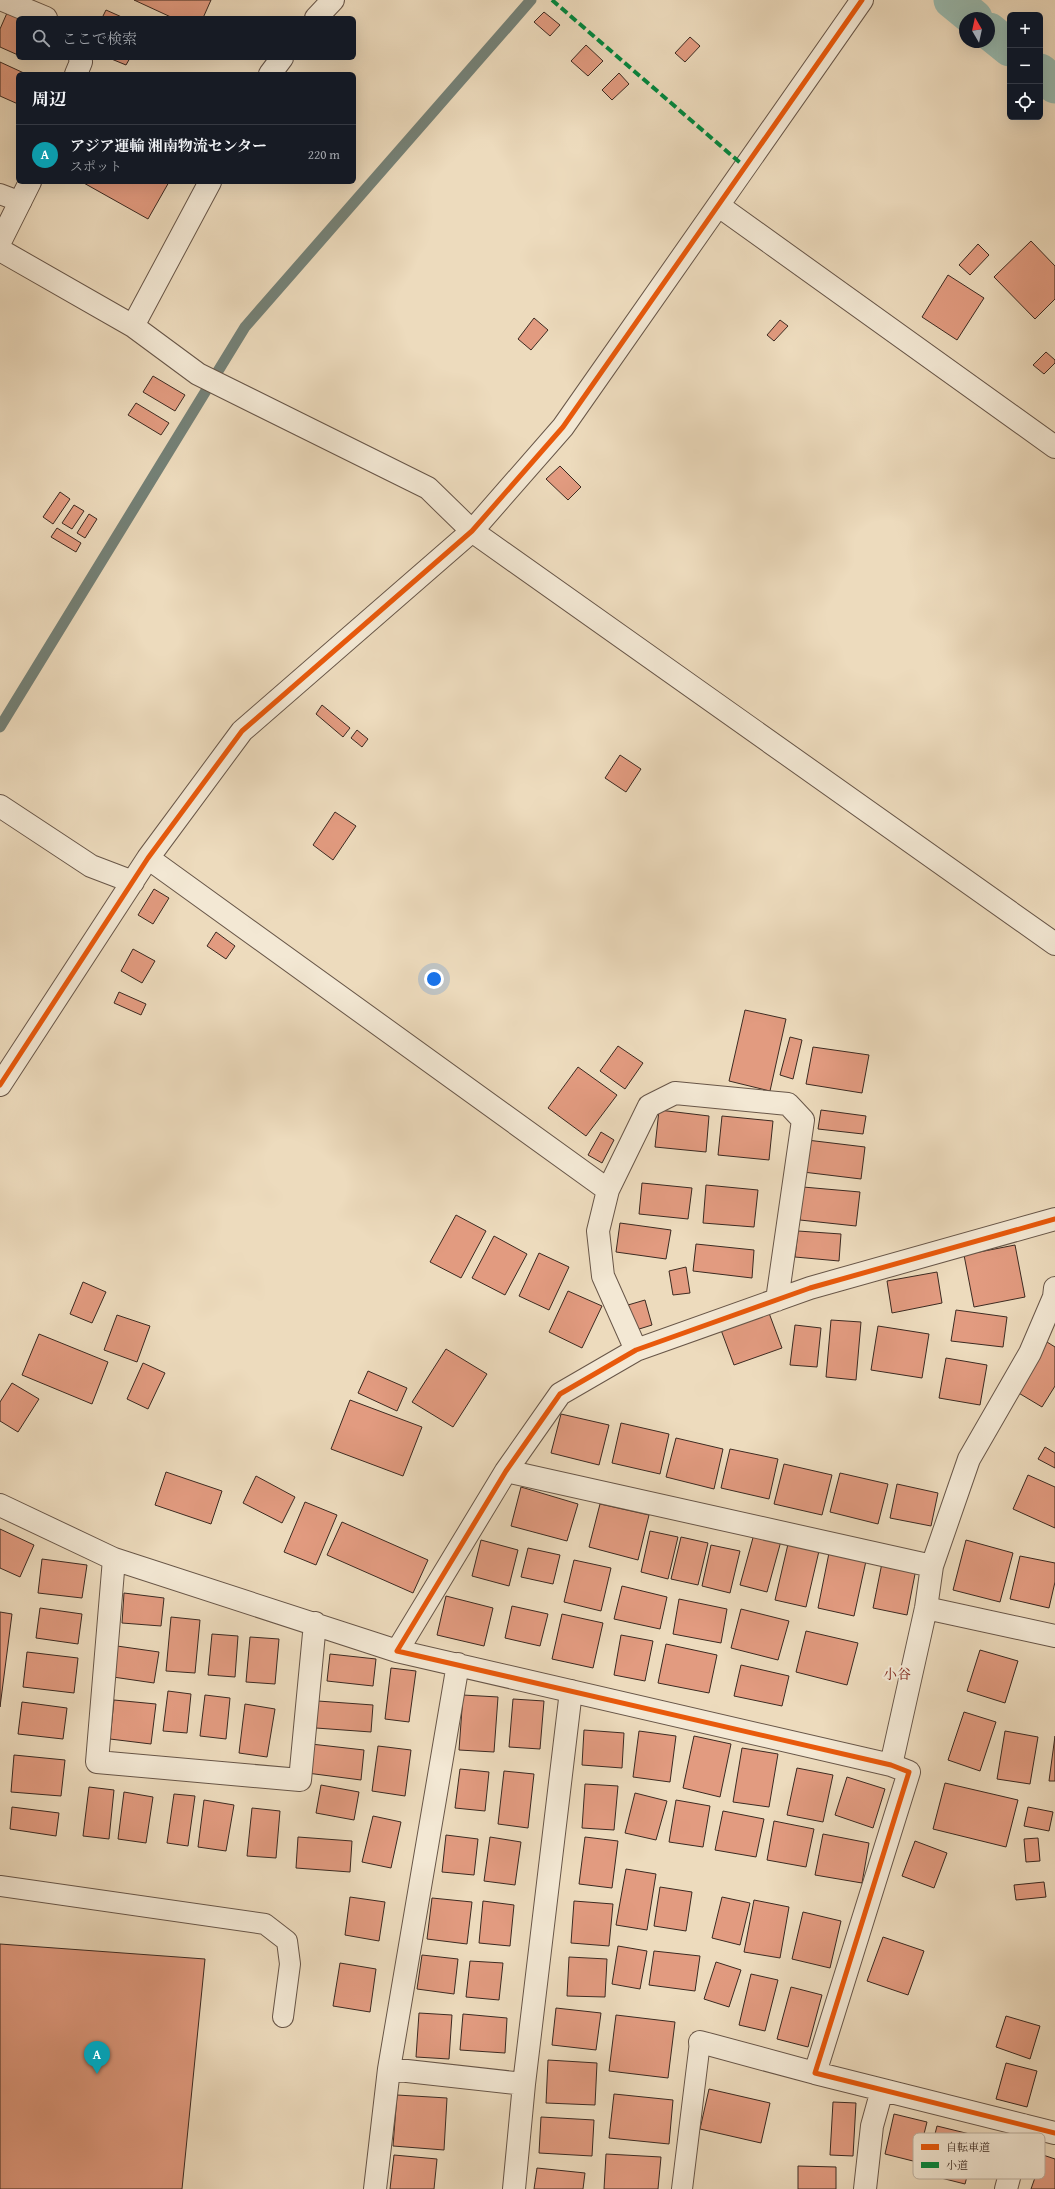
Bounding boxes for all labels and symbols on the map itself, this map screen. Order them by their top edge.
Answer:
north arrow [959,12,995,48]
your location [424,969,444,989]
district label: 小谷 [883,1664,911,1684]
pin: A [84,2041,110,2074]
legend [913,2133,1045,2179]
text: 自転車道 [946,2139,990,2155]
text: 小道 [946,2157,968,2173]

